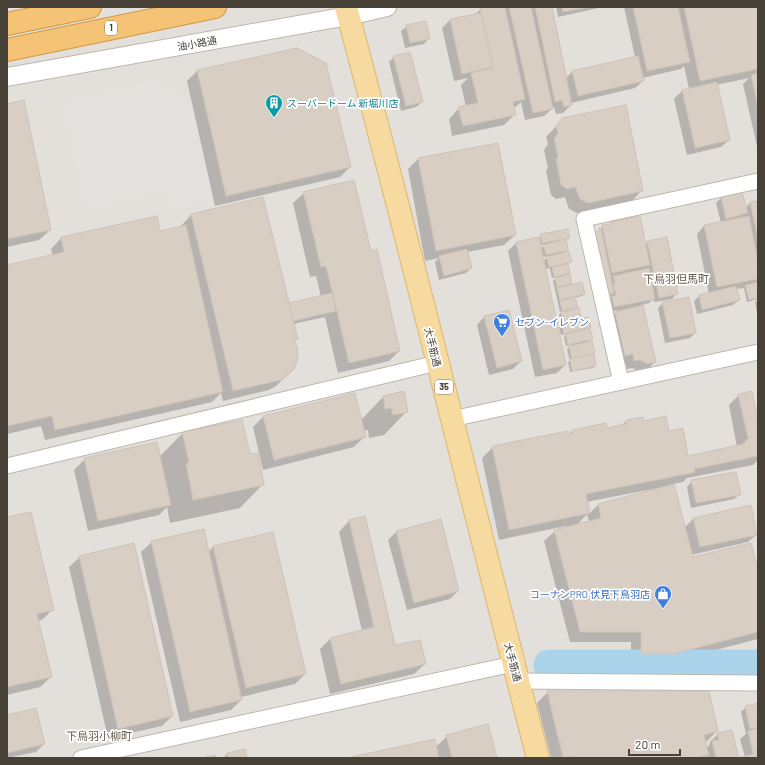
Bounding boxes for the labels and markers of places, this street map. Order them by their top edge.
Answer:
building icon: スーパードーム 新堀川店 [264,93,284,118]
place label: スーパードーム 新堀川店 [287,97,399,109]
supermarket icon: セブン-イレブン [492,312,512,337]
place label: セブン-イレブン [515,316,589,328]
shop icon: コーナンPRO 伏見下鳥羽店 [653,584,673,609]
place label: コーナンPRO 伏見下鳥羽店 [530,588,650,600]

